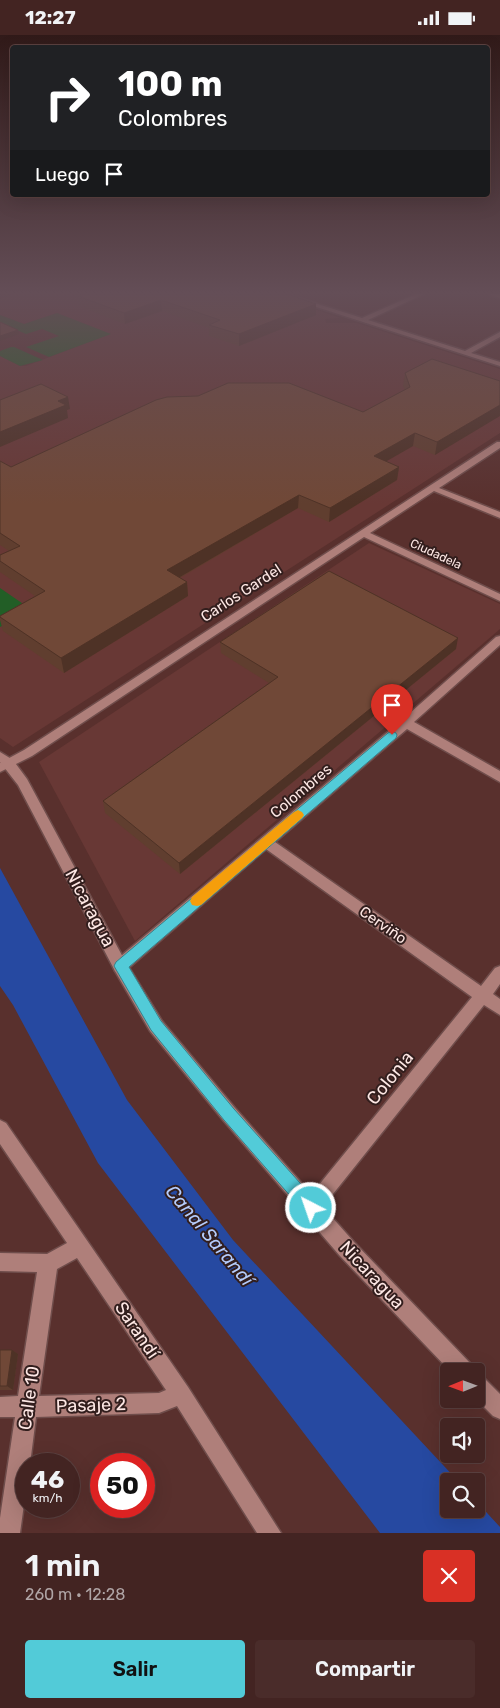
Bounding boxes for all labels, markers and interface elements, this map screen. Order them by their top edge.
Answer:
text: 12:27 [25,6,76,29]
text: 100 m [118,63,223,105]
icon: right [35,65,100,130]
text: Colombres [118,105,228,132]
icon: arrive [100,160,128,188]
text: Luego [35,163,90,186]
street label: Ciudadela [408,536,464,572]
street label: Carlos Gardel [197,560,285,626]
pin [371,684,413,735]
icon: arrive [378,691,406,719]
street label: Colombres [267,760,336,822]
street label: Nicaragua [60,865,120,951]
street label: Cerviño [356,902,410,948]
street label: Colonia [362,1047,418,1109]
water label: Canal Sarandí [161,1180,260,1292]
position arrow [284,1181,336,1233]
street label: Nicaragua [335,1236,409,1314]
street label: Sarandí [110,1297,165,1364]
north arrow [440,1363,485,1407]
map controls [440,1363,485,1518]
street label: Calle 10 [14,1365,44,1431]
street label: Pasaje 2 [56,1393,126,1417]
button: sound [440,1418,485,1463]
speed limit sign: 50 [90,1453,155,1518]
text: 46 [31,1465,64,1494]
button: search [440,1473,485,1518]
text: km/h [33,1491,62,1505]
text: 1 min [25,1548,100,1584]
button: close [423,1550,475,1602]
text: 260 m · 12:28 [25,1585,125,1604]
button: Salir [25,1640,245,1698]
button: Compartir [255,1640,475,1698]

